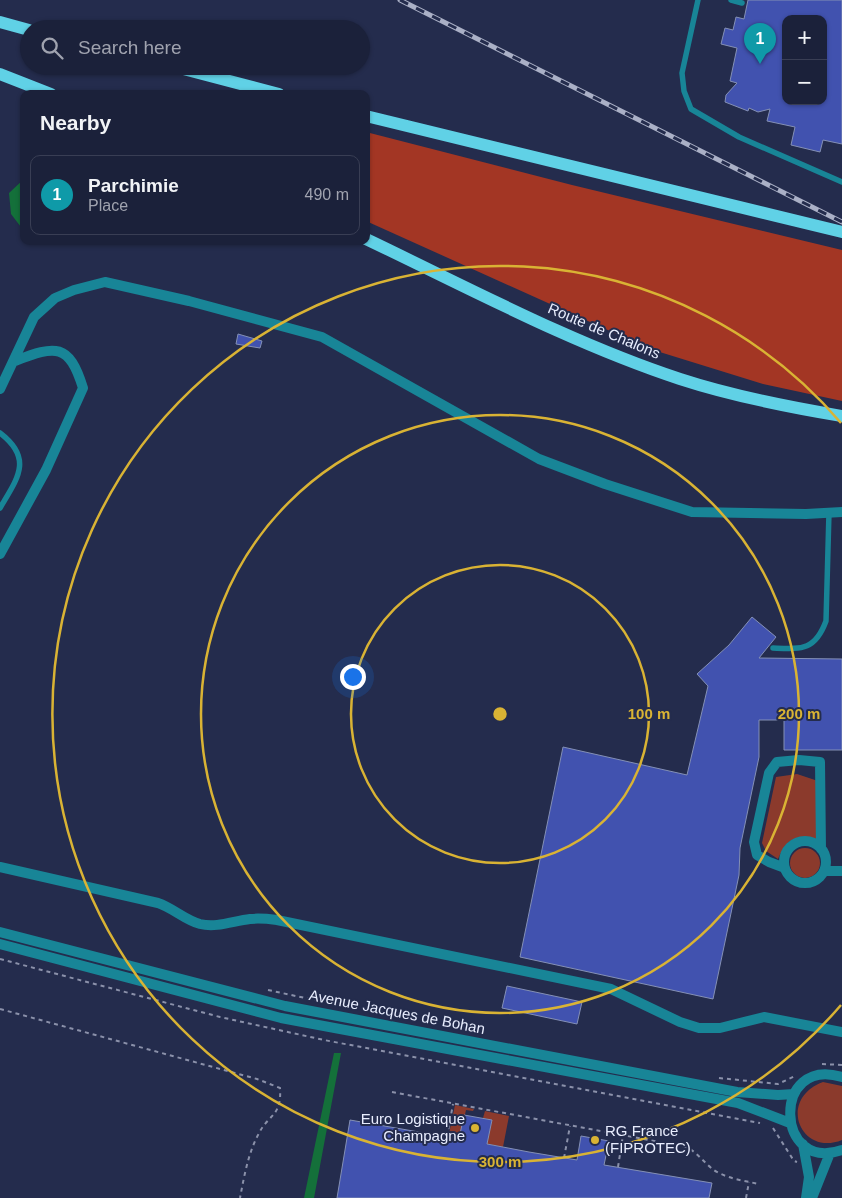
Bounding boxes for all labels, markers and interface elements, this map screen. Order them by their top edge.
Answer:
map controls [782,15,827,105]
button: + [782,15,827,60]
search box [20,20,370,75]
pin: 1 [744,23,776,64]
icon: search [38,34,66,62]
text: Search here [78,37,182,58]
button: − [782,60,827,105]
text: Nearby [40,111,111,134]
text: Parchimie [88,175,179,196]
text: 1 [53,186,61,203]
text: 490 m [305,186,349,203]
text: Place [88,197,128,214]
street label: Route de Chalons [546,299,663,362]
your location [340,664,366,690]
centre of rings [491,705,509,723]
text: 100 m [628,705,670,722]
text: 200 m [778,705,820,722]
street label: Avenue Jacques de Bohan [308,986,487,1037]
place label: Euro Logistique Champagne [361,1110,465,1144]
marker: Euro Logistique Champagne [469,1122,481,1134]
place label: RG France (FIPROTEC) [605,1122,691,1156]
marker: RG France (FIPROTEC) [589,1134,601,1146]
text: 300 m [479,1153,521,1170]

